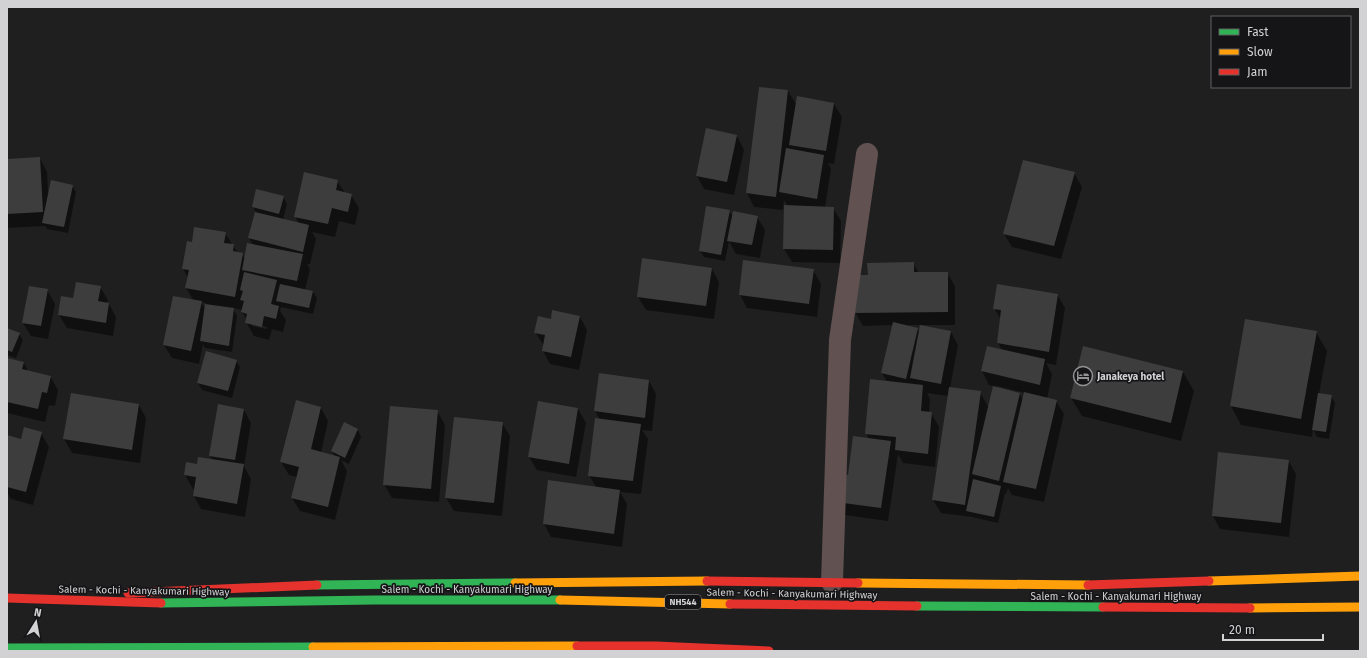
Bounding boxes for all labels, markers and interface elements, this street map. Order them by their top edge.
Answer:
legend [1211,16,1351,88]
text: Fast [1247,25,1269,39]
text: Slow [1247,45,1273,59]
text: Jam [1247,65,1267,79]
hotel icon: Janakeya hotel [1072,365,1094,387]
place label: Janakeya hotel [1096,371,1164,383]
street label: Salem - Kochi - Kanyakumari Highway [58,584,230,598]
street label: Salem - Kochi - Kanyakumari Highway [382,584,552,596]
street label: Salem - Kochi - Kanyakumari Highway [706,587,878,601]
street label: Salem - Kochi - Kanyakumari Highway [1031,591,1201,603]
road number: NH544 [665,595,701,609]
north arrow [16,602,56,642]
text: N [33,606,43,620]
scale bar [1223,616,1323,642]
text: 20 m [1229,623,1255,637]

